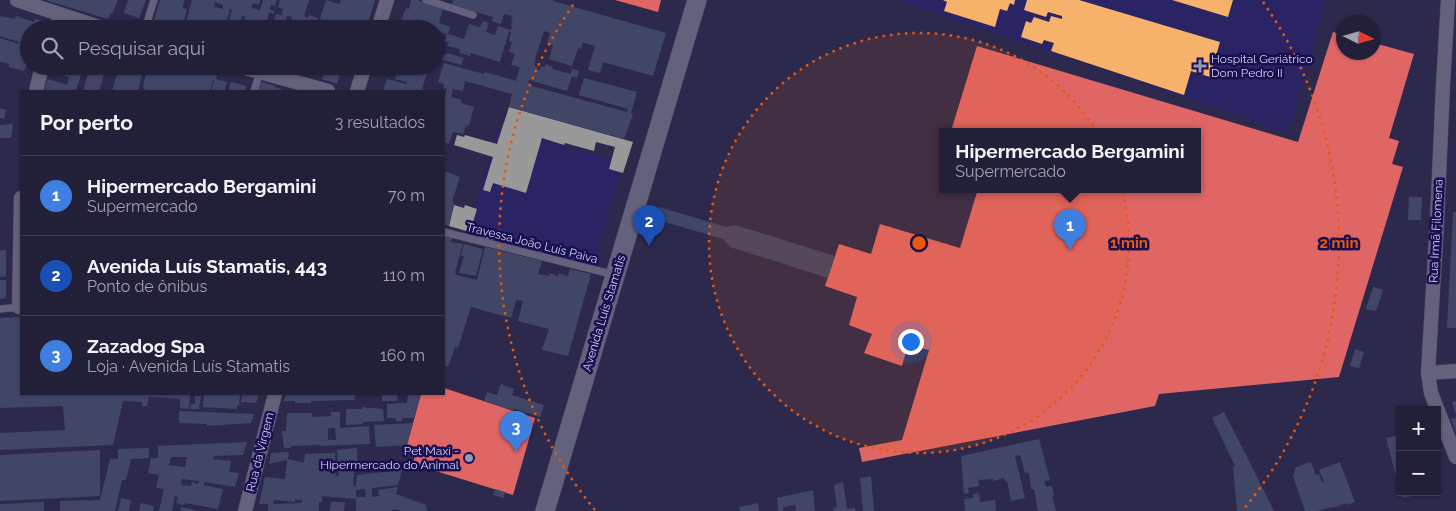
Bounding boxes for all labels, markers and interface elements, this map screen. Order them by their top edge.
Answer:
north arrow [1336,15,1381,60]
search box [20,20,445,75]
icon: search [38,34,66,62]
text: Pesquisar aqui [78,37,205,59]
place label: Hospital Geriátrico Dom Pedro II [1211,52,1313,80]
marker: Hospital Geriátrico Dom Pedro II [1193,59,1207,73]
text: Por perto [40,110,133,135]
text: 3 resultados [335,113,425,132]
popup [939,128,1201,193]
text: Hipermercado Bergamini [955,140,1185,162]
text: Supermercado [955,162,1066,181]
text: Hipermercado Bergamini [87,175,316,197]
street label: Rua Irmã Filomena [1426,179,1446,283]
text: 1 [52,186,60,205]
text: 70 m [388,186,425,205]
text: Supermercado [87,197,198,216]
pin: 2 [633,205,665,246]
pin: 1 [1054,209,1086,250]
street label: Travessa João Luís Paiva [465,220,599,266]
centre of rings [910,234,928,252]
text: 1 min [1110,234,1148,252]
text: 2 min [1320,234,1358,252]
street label: Avenida Luís Stamatis [580,253,628,373]
text: Avenida Luís Stamatis, 443 [87,255,327,277]
text: 2 [51,266,61,285]
text: 110 m [383,266,425,285]
text: Ponto de ônibus [87,277,207,296]
your location [898,329,924,355]
text: Zazadog Spa [87,335,205,357]
text: 3 [52,346,60,365]
text: 160 m [380,346,425,365]
text: Loja · Avenida Luís Stamatis [87,357,290,376]
map controls [1396,406,1441,496]
button: + [1396,406,1441,451]
street label: Rua da Virgem [243,411,277,493]
pin: 3 [500,411,532,452]
place label: Pet Maxi - Hipermercado do Animal [320,444,460,472]
button: − [1396,451,1441,496]
marker: Pet Maxi - Hipermercado do Animal [463,452,475,464]

